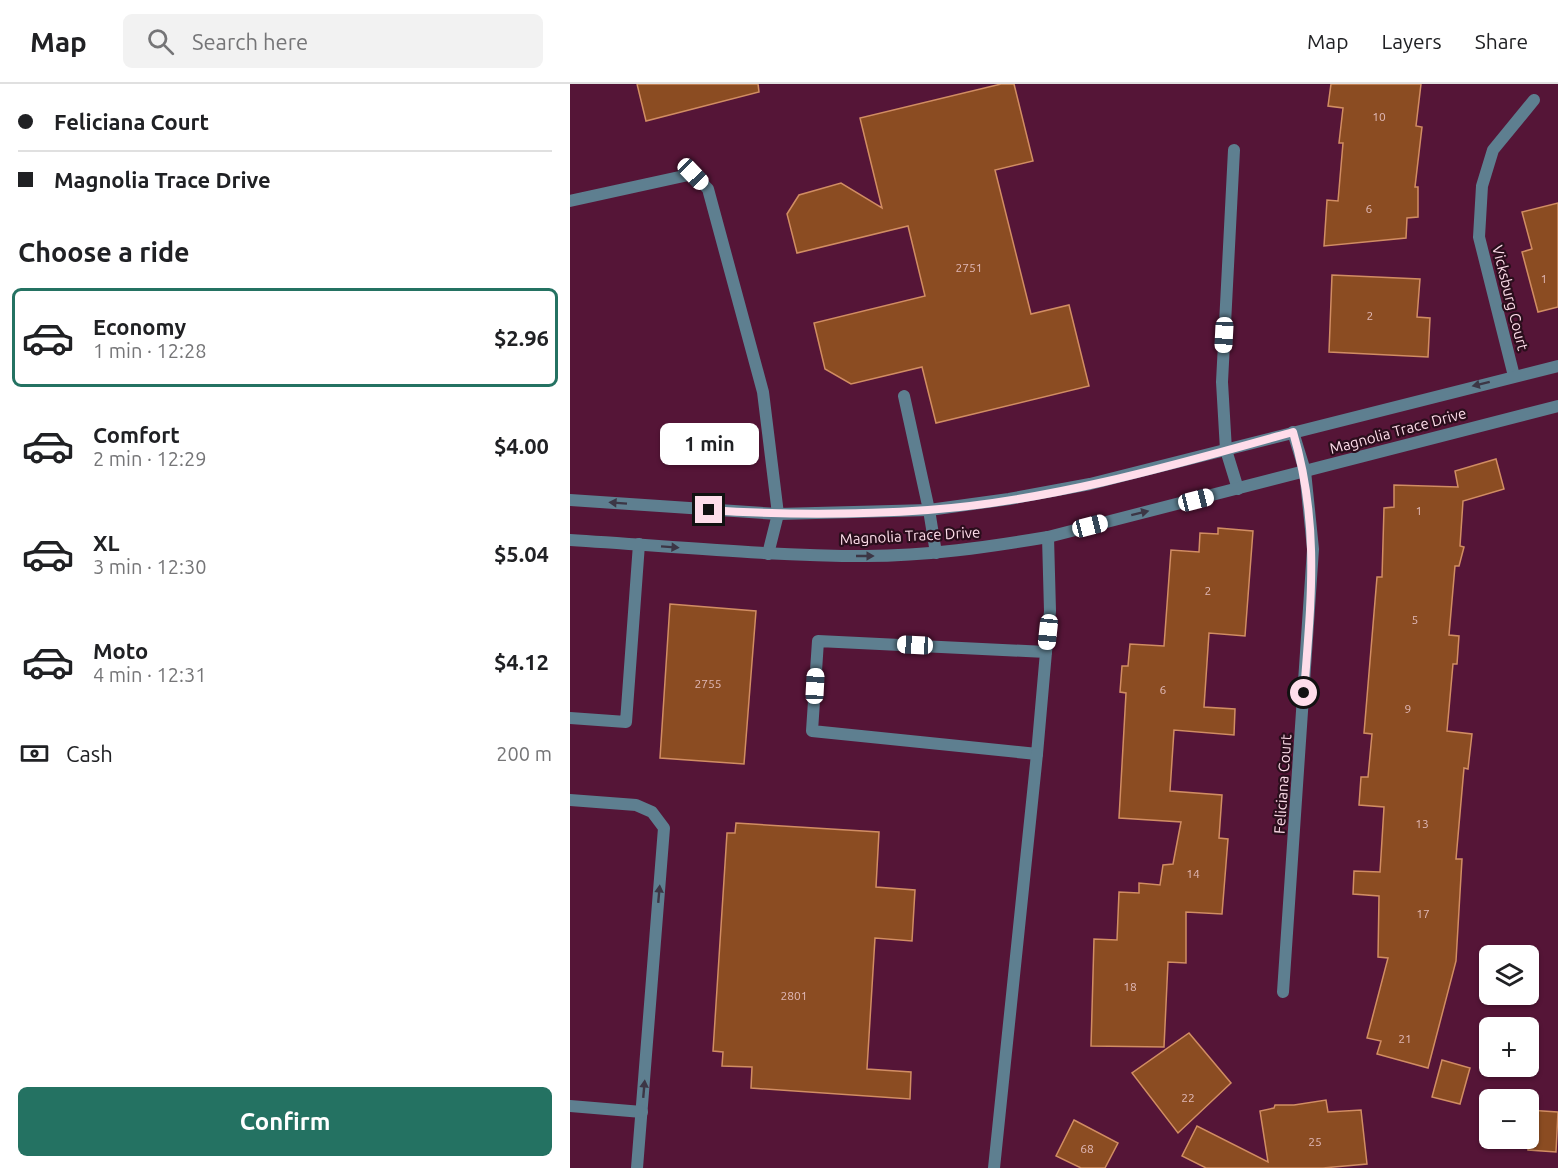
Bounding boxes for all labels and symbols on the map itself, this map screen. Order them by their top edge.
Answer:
house number: 10 [1372,110,1386,123]
car [674,155,712,193]
house number: 6 [1366,202,1373,215]
street label: Vicksburg Court [1489,243,1532,352]
house number: 2751 [955,261,983,274]
house number: 1 [1541,272,1547,285]
house number: 2 [1367,309,1373,322]
car [1214,317,1234,353]
one-way arrow [1472,380,1490,390]
street label: Magnolia Trace Drive [1328,404,1468,457]
callout: 1 min [660,423,758,465]
car [1176,487,1216,513]
route end [695,496,722,523]
one-way arrow [608,499,627,508]
house number: 1 [1416,504,1422,517]
one-way arrow [1131,508,1149,518]
car [1070,513,1110,539]
street label: Magnolia Trace Drive [839,523,981,548]
one-way arrow [661,542,680,551]
one-way arrow [855,551,874,561]
house number: 2 [1205,584,1211,597]
car [1037,613,1059,651]
house number: 5 [1412,613,1418,626]
car [897,635,933,655]
car [805,668,825,704]
house number: 2755 [694,677,722,690]
route start [1290,679,1317,706]
house number: 6 [1160,683,1167,696]
house number: 9 [1405,702,1411,715]
street label: Feliciana Court [1271,733,1294,834]
house number: 13 [1415,817,1429,830]
house number: 14 [1186,867,1200,880]
one-way arrow [654,885,664,904]
house number: 17 [1416,907,1430,920]
house number: 18 [1123,980,1137,993]
house number: 2801 [780,989,808,1002]
house number: 21 [1398,1032,1412,1045]
one-way arrow [639,1079,648,1098]
house number: 22 [1181,1091,1195,1104]
house number: 25 [1308,1135,1322,1148]
house number: 68 [1080,1142,1094,1155]

